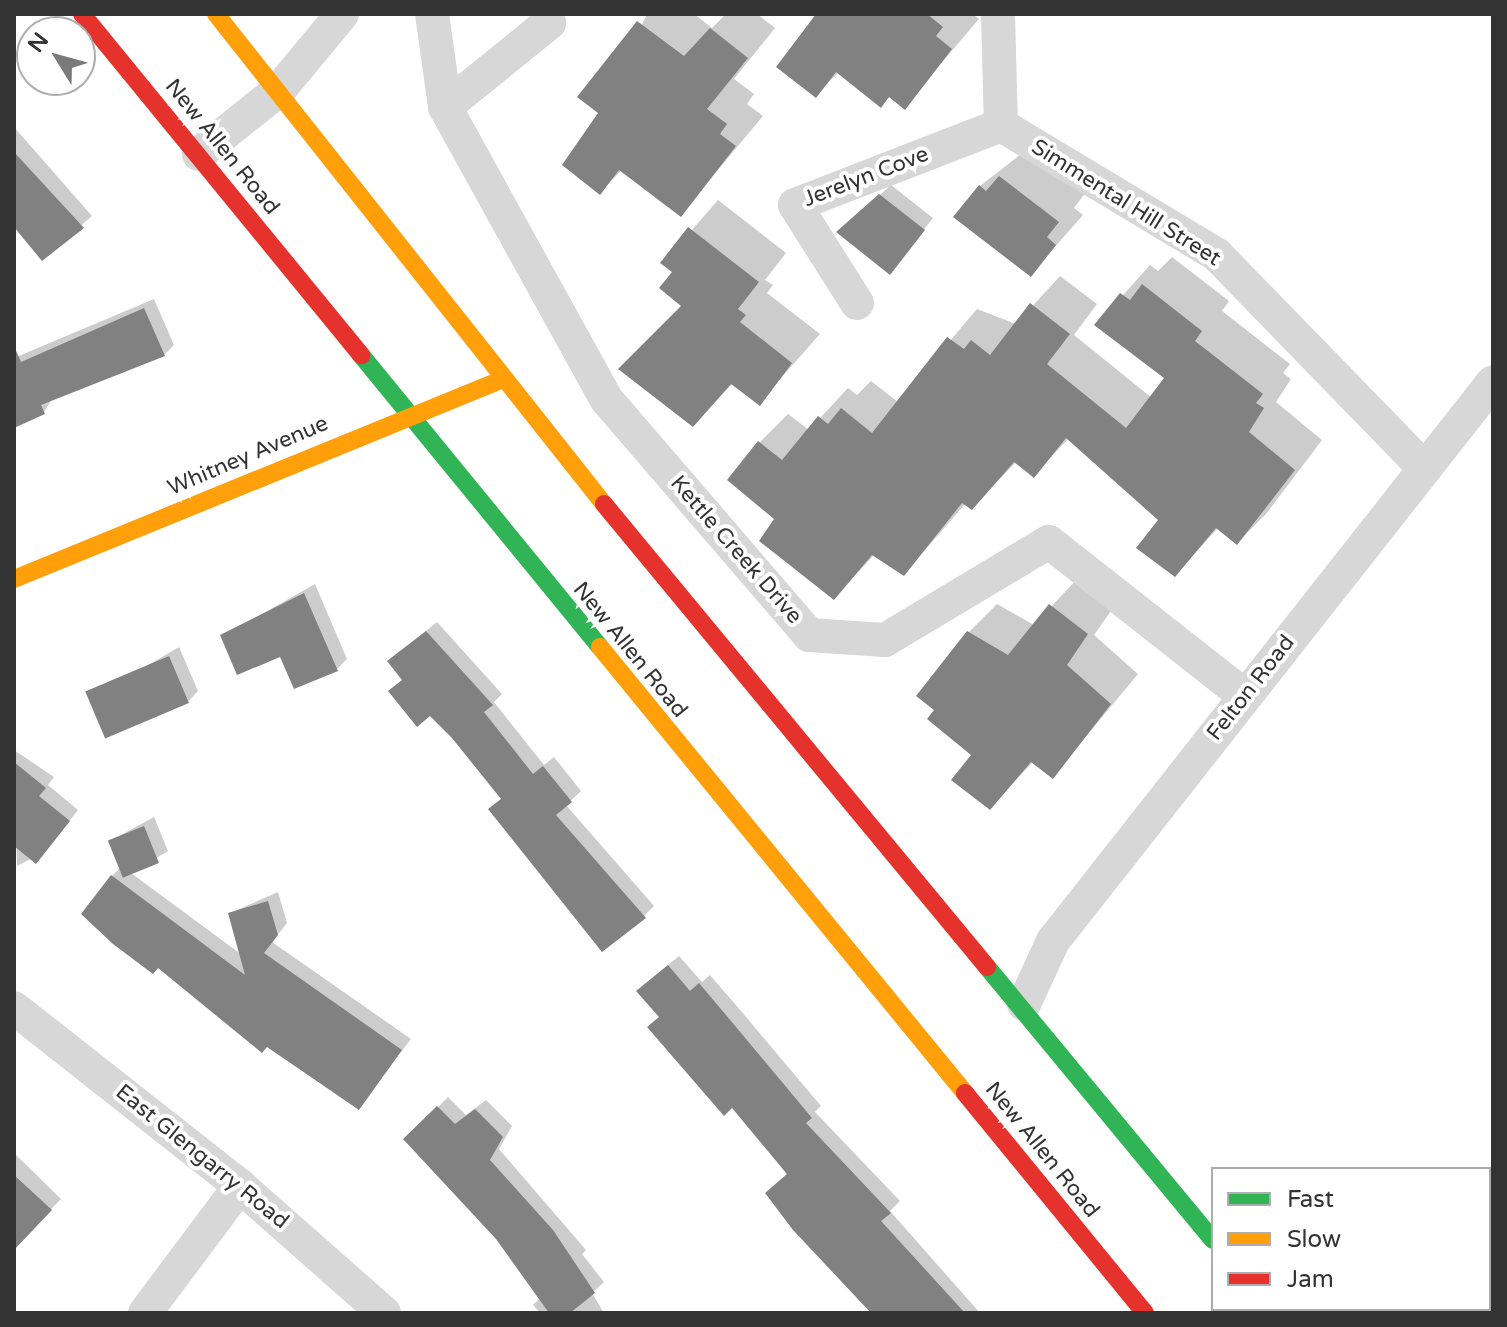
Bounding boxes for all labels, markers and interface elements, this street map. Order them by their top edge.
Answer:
north arrow [16,16,96,96]
text: N [23,28,54,58]
street label: New Allen Road [159,74,285,220]
street label: Simmental Hill Street [1026,134,1226,272]
street label: Jerelyn Cove [800,141,932,213]
street label: Whitney Avenue [164,410,332,502]
street label: Kettle Creek Drive [664,471,808,629]
street label: New Allen Road [567,577,693,723]
street label: Felton Road [1202,630,1300,746]
street label: New Allen Road [979,1077,1105,1223]
street label: East Glengarry Road [110,1079,294,1235]
legend [1211,1167,1491,1311]
text: Fast [1287,1185,1334,1214]
text: Slow [1287,1225,1341,1254]
text: Jam [1287,1265,1334,1294]

